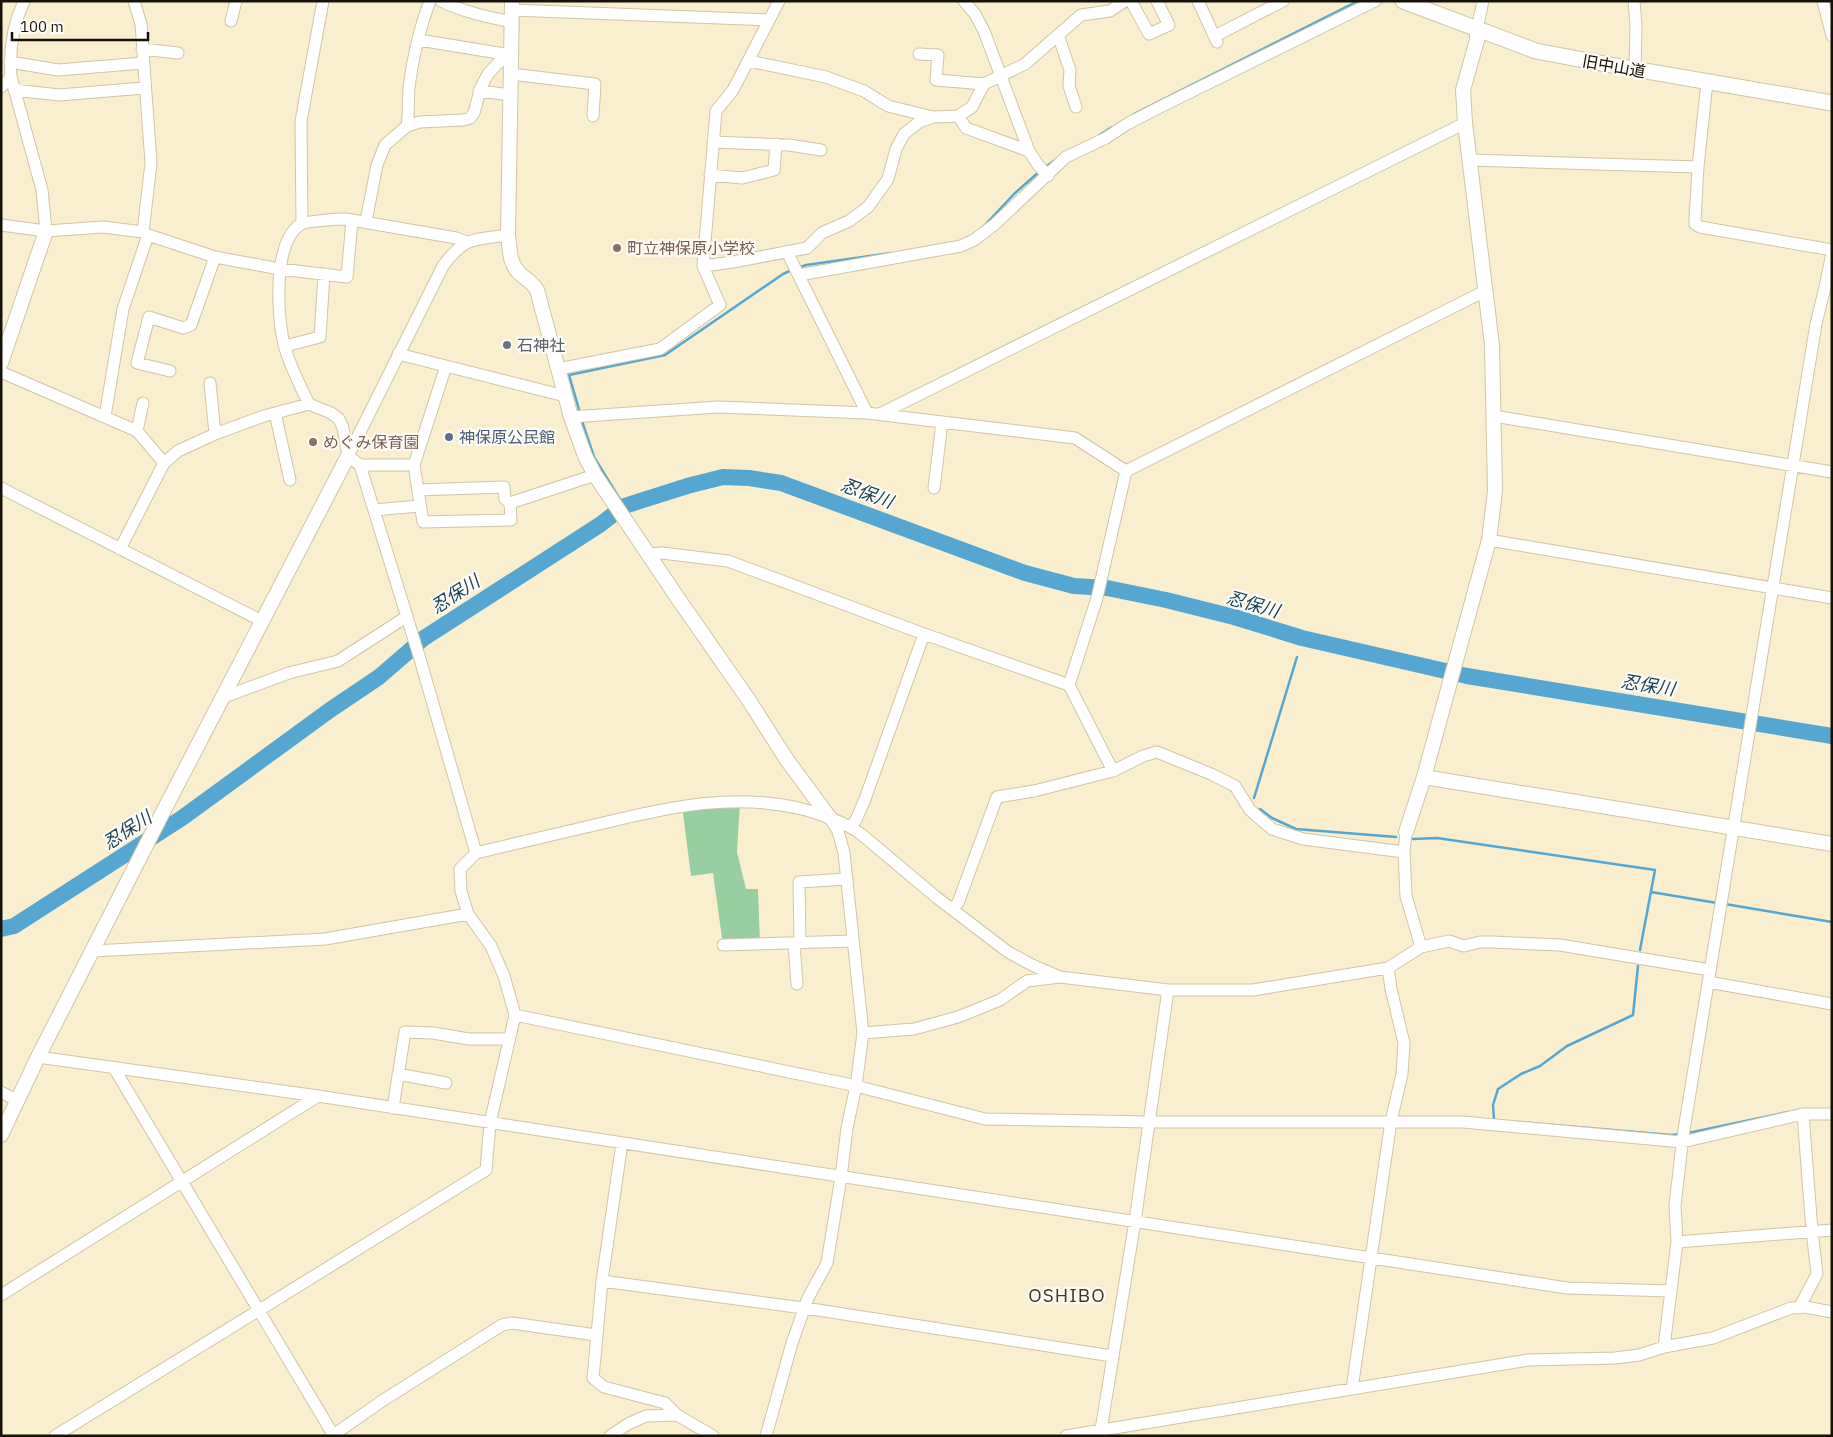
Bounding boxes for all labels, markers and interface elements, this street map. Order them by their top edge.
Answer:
scale bar [12,10,149,42]
text: 100 m [20,17,64,36]
street label: 旧中山道 [1581,51,1647,81]
place label: 町立神保原小学校 [627,238,755,258]
marker: 町立神保原小学校 [611,242,623,254]
place label: 石神社 [517,335,565,355]
marker: 石神社 [501,339,513,351]
place label: 神保原公民館 [459,427,555,447]
marker: 神保原公民館 [443,431,455,443]
place label: めぐみ保育園 [323,432,419,452]
marker: めぐみ保育園 [307,436,319,448]
water label: 忍保川 [838,473,898,514]
water label: 忍保川 [426,569,486,618]
water label: 忍保川 [1224,586,1284,623]
water label: 忍保川 [1620,669,1678,701]
water label: 忍保川 [98,805,158,854]
district label: OSHIBO [1028,1283,1106,1307]

